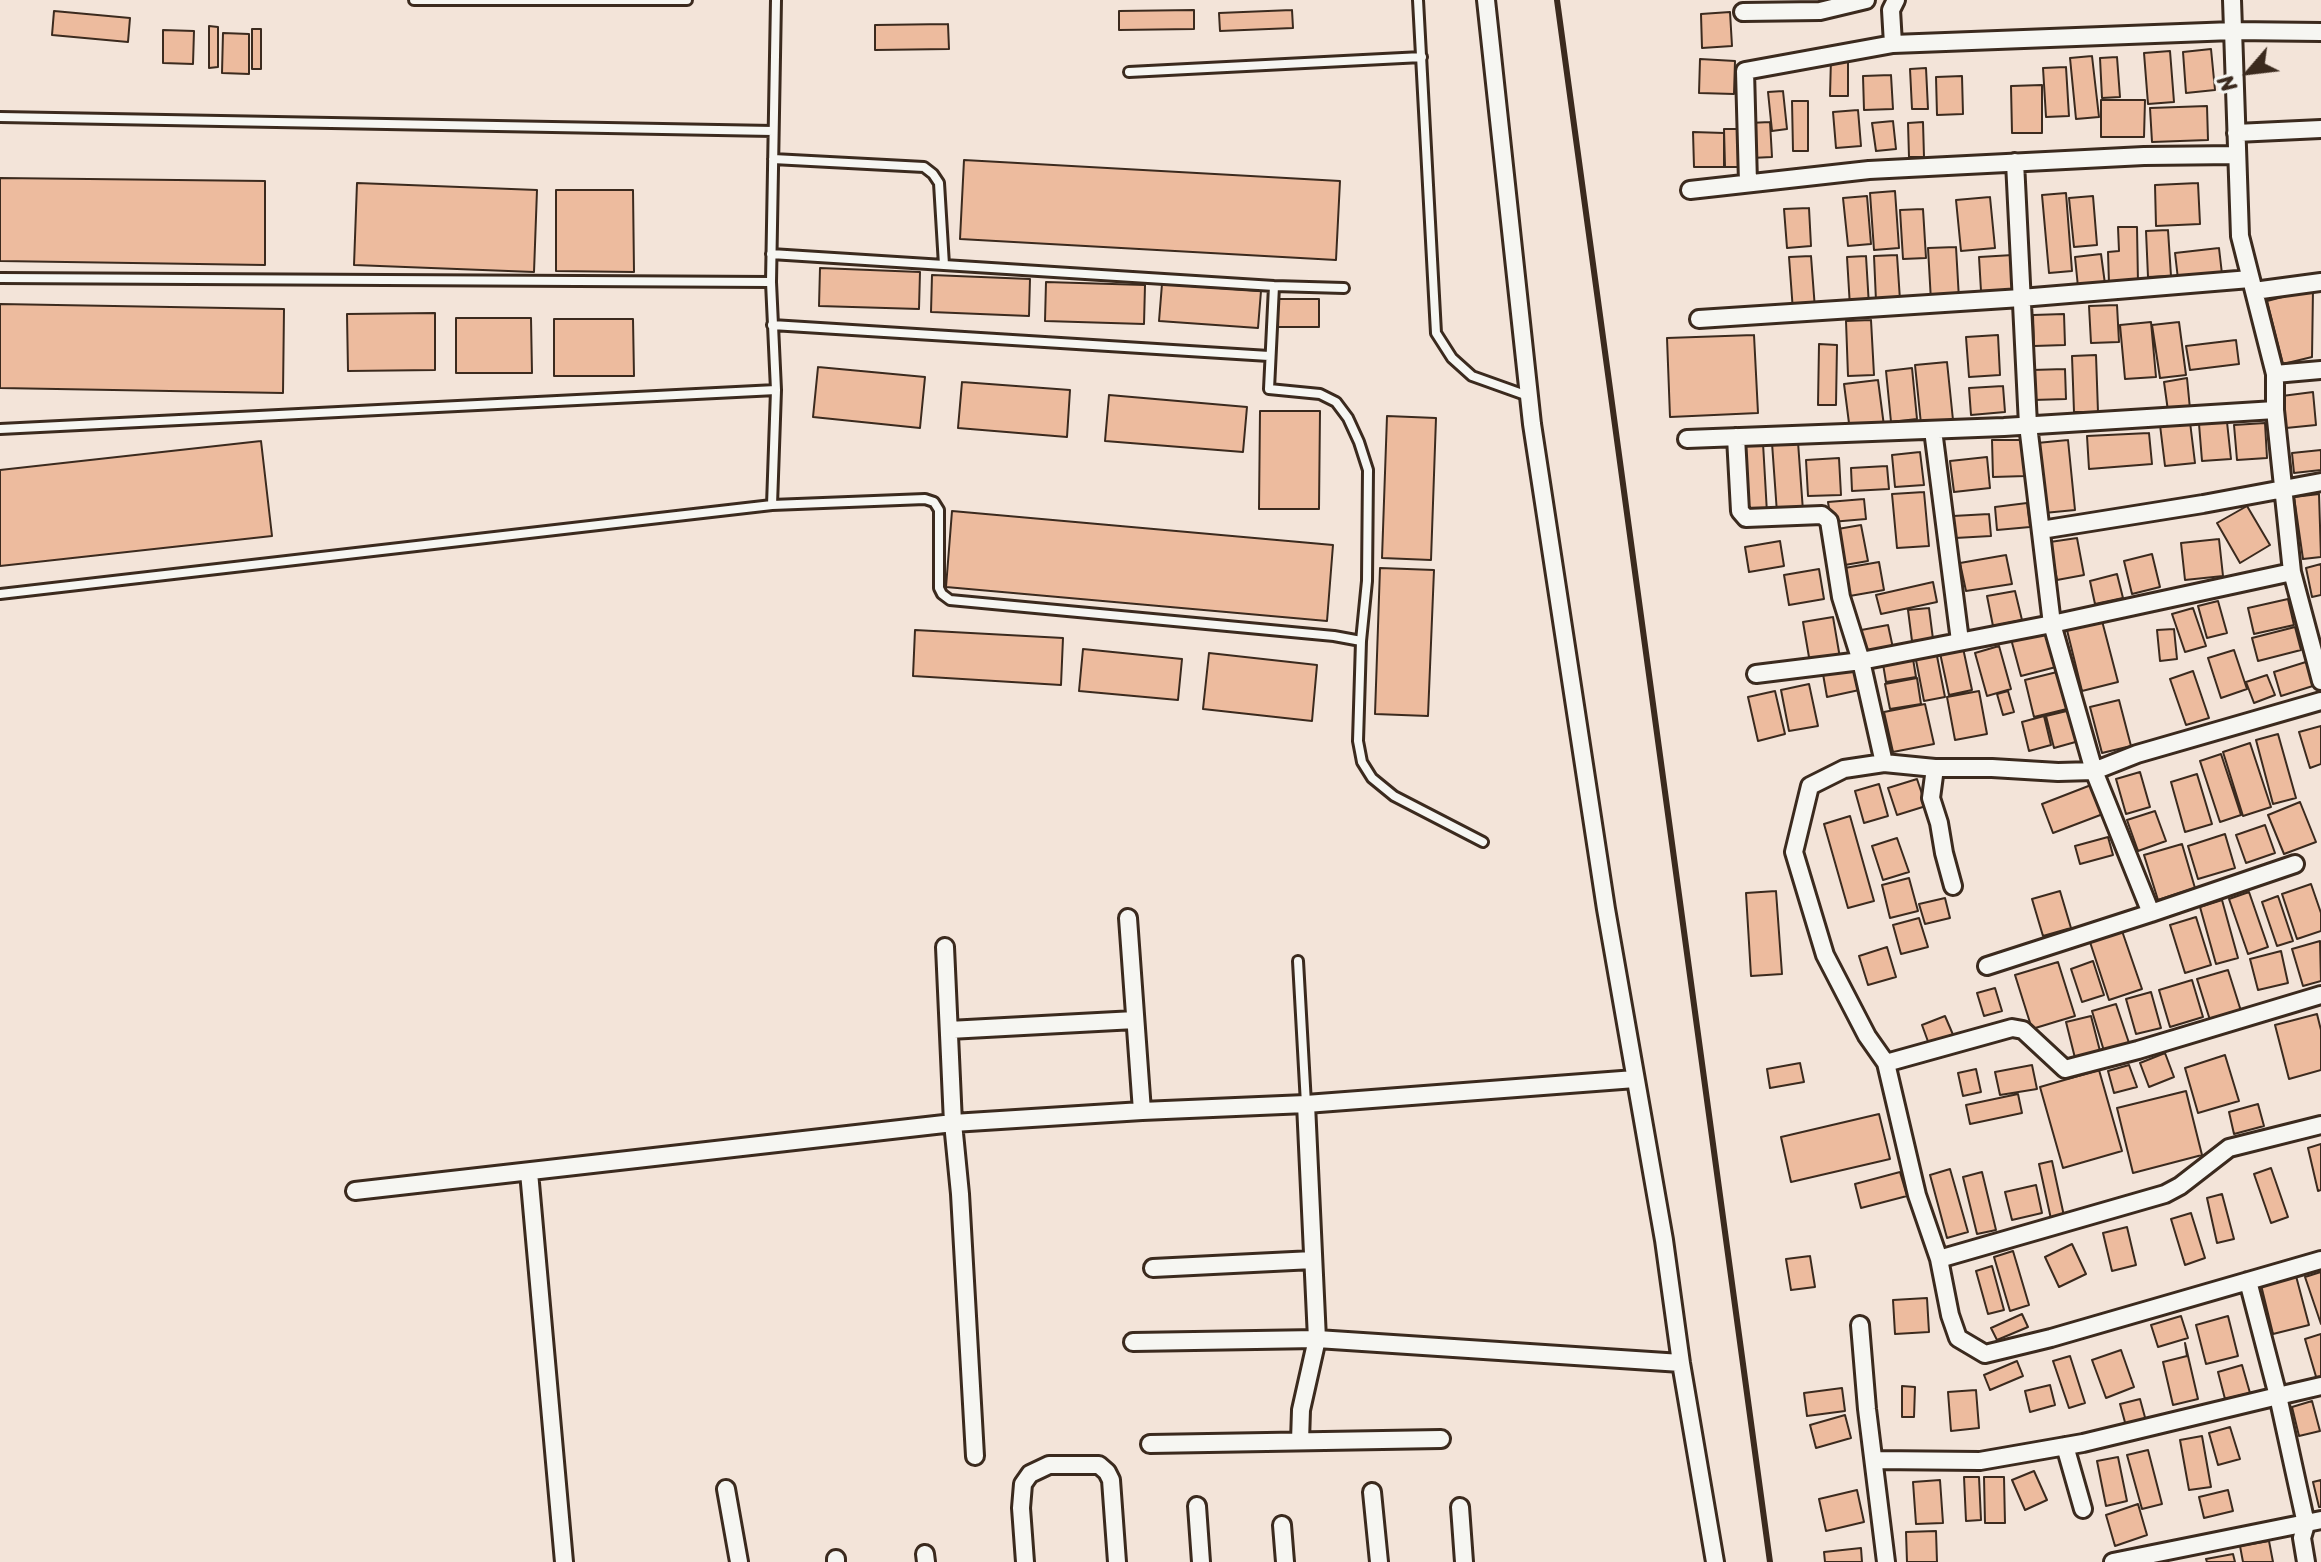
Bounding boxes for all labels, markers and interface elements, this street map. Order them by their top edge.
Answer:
north arrow [2209,32,2289,112]
text: N [2207,68,2248,99]

